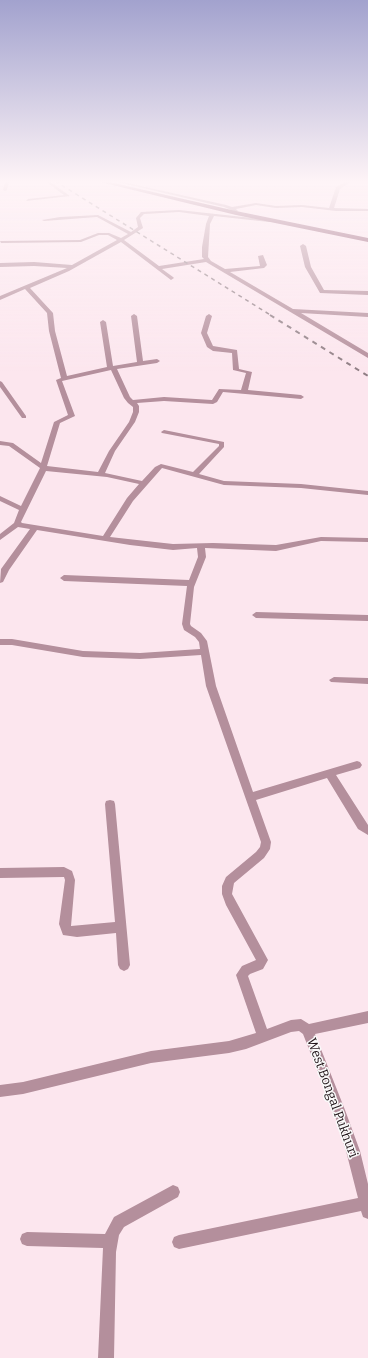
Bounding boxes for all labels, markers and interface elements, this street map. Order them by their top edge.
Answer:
street label: West Bongal Pukhuri [303,1036,361,1160]

